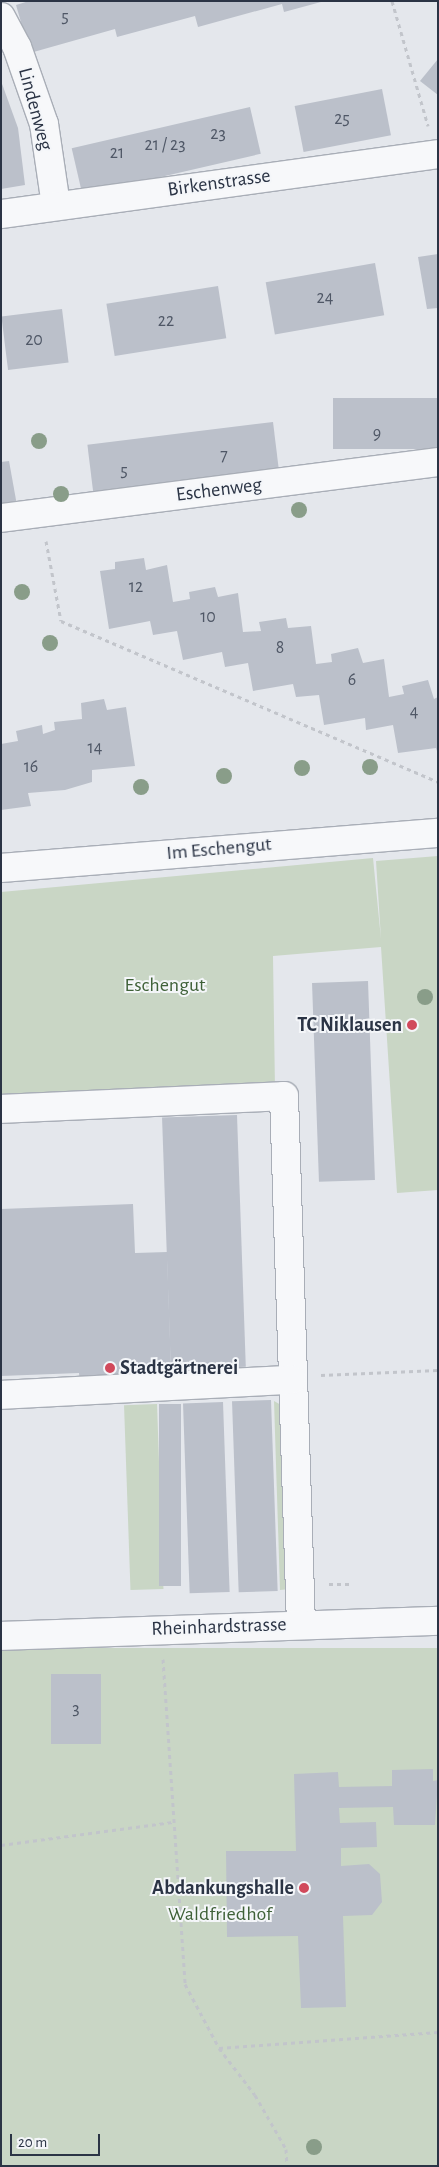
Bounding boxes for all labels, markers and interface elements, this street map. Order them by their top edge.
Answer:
house number: 5 [61,6,69,28]
street label: Lindenweg [12,65,58,153]
house number: 25 [334,108,350,130]
house number: 23 [210,123,226,145]
house number: 21 / 23 [144,134,186,156]
house number: 21 [110,142,124,164]
street label: Birkenstrasse [166,164,272,202]
house number: 24 [317,287,333,309]
house number: 22 [158,310,174,332]
house number: 20 [25,329,43,351]
house number: 9 [373,423,381,445]
house number: 7 [220,445,228,467]
house number: 5 [120,460,128,482]
street label: Eschenweg [175,473,263,507]
house number: 12 [129,576,143,598]
house number: 10 [200,606,216,628]
house number: 8 [276,637,284,659]
house number: 6 [348,669,356,691]
house number: 4 [410,701,418,723]
house number: 14 [88,737,102,759]
house number: 16 [24,756,38,778]
street label: Im Eschengut [165,832,273,866]
park label: Eschengut [125,973,205,997]
place label: TC Niklausen [297,1013,402,1037]
marker: TC Niklausen [406,1019,418,1031]
place label: Stadtgärtnerei [120,1356,238,1380]
marker: Stadtgärtnerei [104,1362,116,1374]
street label: Rheinhardstrasse [151,1613,287,1641]
house number: 3 [72,1698,80,1720]
place label: Abdankungshalle [152,1876,294,1900]
marker: Abdankungshalle [298,1882,310,1894]
park label: Waldfriedhof [168,1902,272,1926]
scale bar [12,2124,102,2156]
text: 20 m [18,2135,47,2150]

